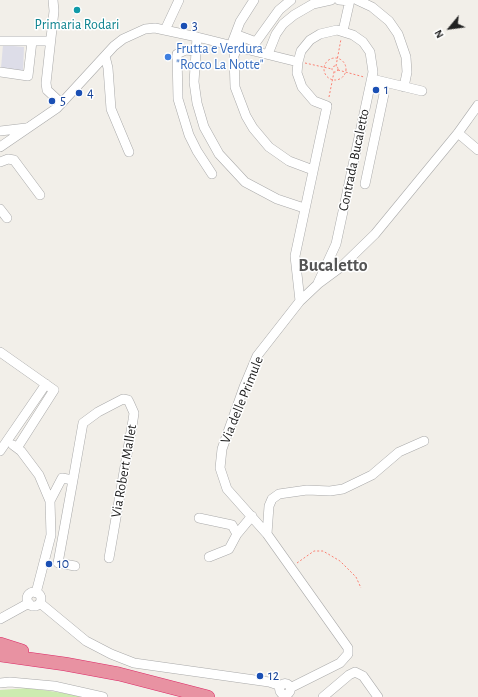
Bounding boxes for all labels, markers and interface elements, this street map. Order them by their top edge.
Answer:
marker: Primaria Rodari [72,5,82,15]
north arrow [430,8,470,48]
place label: Primaria Rodari [35,17,119,33]
place label: 3 [192,18,198,34]
marker: 3 [179,21,189,31]
text: N [432,28,446,40]
place label: Frutta e Verdura "Rocco La Notte" [176,41,264,74]
marker: Frutta e Verdura "Rocco La Notte" [163,52,173,62]
place label: 1 [384,82,389,98]
place label: 4 [87,85,94,101]
marker: 1 [371,85,381,95]
marker: 4 [74,88,84,98]
place label: 5 [60,93,66,109]
marker: 5 [47,96,57,106]
street label: Contrada Bucaletto [335,107,373,213]
district label: Bucaletto [298,255,368,277]
street label: Via delle Primule [217,354,267,446]
street label: Via Robert Mallet [108,423,140,519]
place label: 10 [57,556,69,572]
marker: 10 [44,559,54,569]
place label: 12 [268,668,279,684]
marker: 12 [255,671,265,681]

